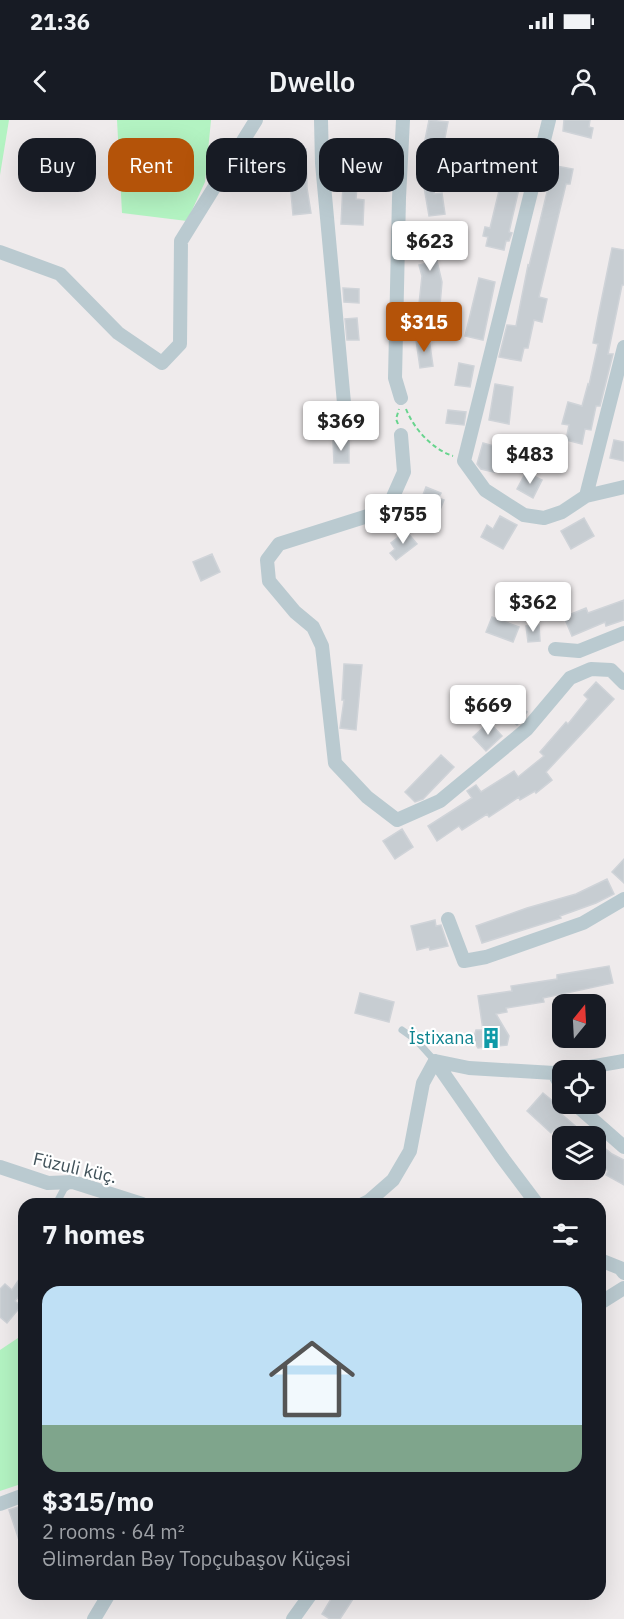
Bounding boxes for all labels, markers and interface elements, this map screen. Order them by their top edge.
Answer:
text: 21:36 [30,7,90,36]
text: Dwello [269,64,355,99]
icon: back [24,65,57,98]
icon: person [567,65,600,98]
chip: Buy [18,138,96,192]
chip: Rent [108,138,194,192]
chip: Filters [206,138,307,192]
chip: New [319,138,404,192]
chip: Apartment [416,138,559,192]
pin: $623 [394,221,466,272]
text: $623 [406,227,454,254]
pin: $315 [388,302,460,353]
text: $315 [400,308,448,335]
pin: $369 [305,401,377,452]
text: $369 [317,407,365,434]
pin: $483 [494,434,566,485]
text: $483 [506,440,554,467]
pin: $755 [367,494,439,545]
text: $755 [379,500,427,527]
pin: $362 [497,582,569,633]
text: $362 [509,588,557,615]
pin: $669 [452,685,524,736]
text: $669 [464,691,512,718]
north arrow [552,994,606,1048]
map controls [552,994,606,1180]
place label: İstixana [409,1026,474,1049]
building icon: İstixana [479,1026,503,1050]
button: locate [552,1060,606,1114]
button: layers [552,1126,606,1180]
street label: Füzuli küç. [31,1147,119,1188]
text: 7 homes [42,1217,145,1251]
icon: filters [549,1218,582,1251]
icon: home [258,1325,366,1433]
text: $315/mo [42,1484,154,1518]
text: 2 rooms · 64 m² [42,1518,185,1545]
text: Əlimərdan Bəy Topçubaşov Küçəsi [42,1545,351,1572]

